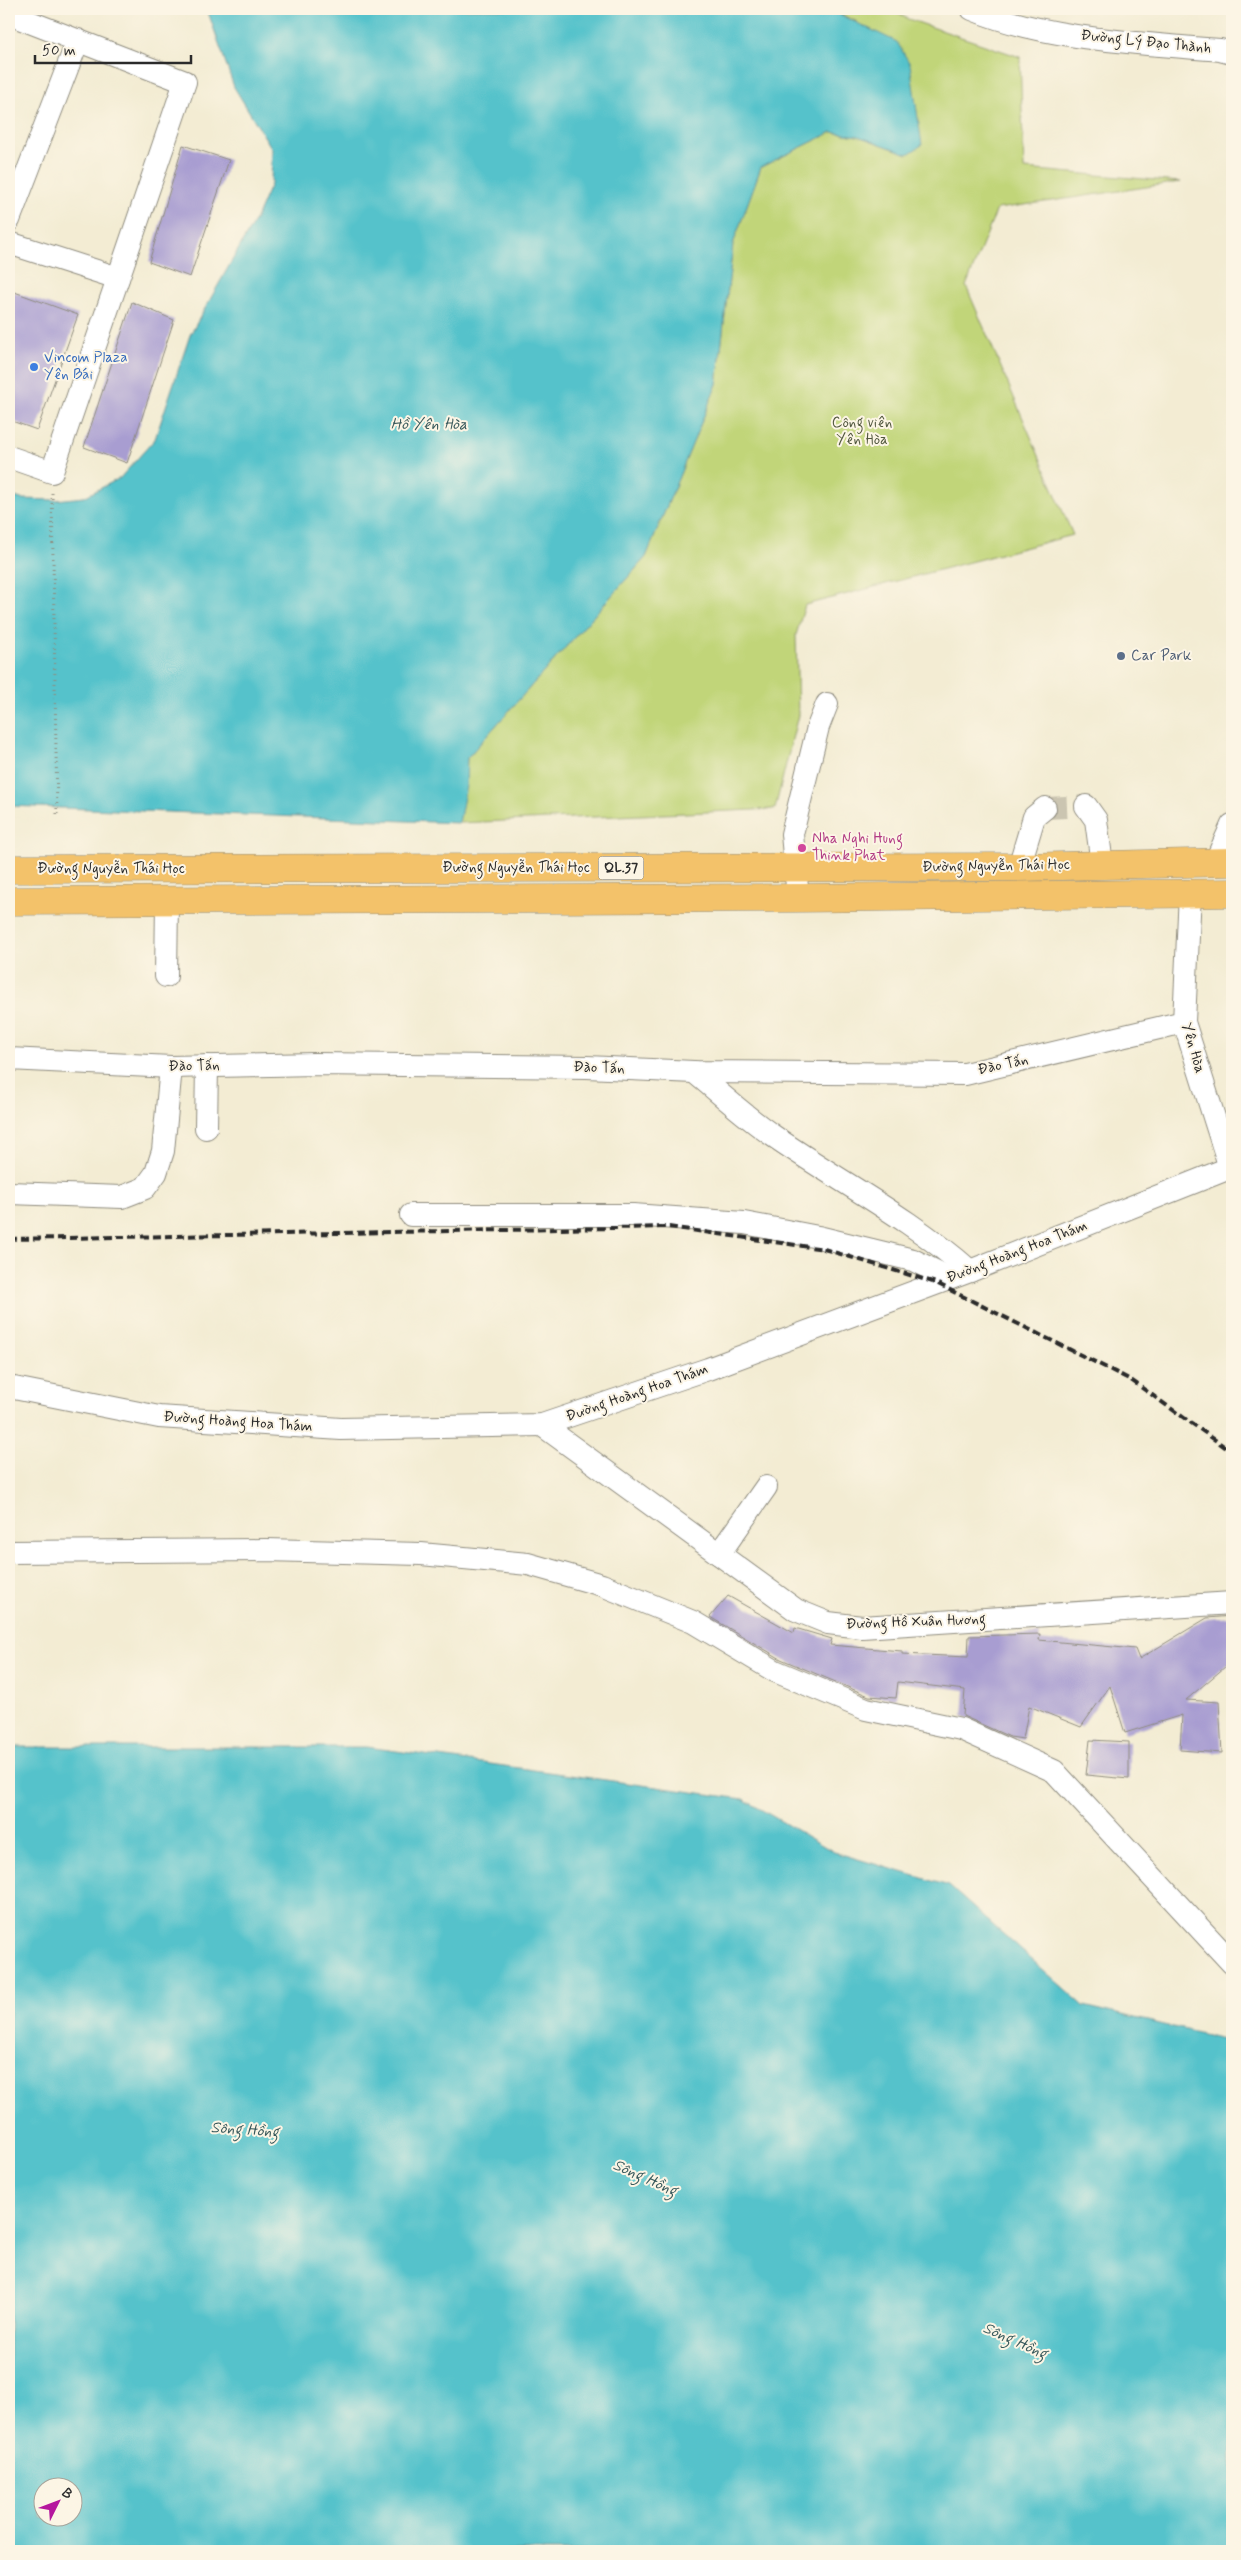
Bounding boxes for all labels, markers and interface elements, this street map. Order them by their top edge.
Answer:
street label: Đường Lý Đạo Thành [1080,25,1212,60]
scale bar [35,32,191,64]
text: 50 m [42,41,76,61]
place label: Vincom Plaza Yên Bái [44,348,128,385]
marker: Vincom Plaza Yên Bái [28,361,40,373]
park label: Công viên Yên Hòa [832,413,892,450]
water label: Hồ Yên Hòa [391,414,467,435]
place label: Car Park [1131,646,1192,666]
marker: Car Park [1115,650,1127,662]
place label: Nha Nghi Hung Think Phat [812,829,903,866]
marker: Nha Nghi Hung Think Phat [796,842,808,854]
street label: Đường Nguyễn Thái Học [922,855,1070,878]
road number: QL.37 [598,856,644,880]
street label: Đường Nguyễn Thái Học [442,858,590,879]
street label: Đường Nguyễn Thái Học [37,859,185,880]
street label: Yên Hòa [1176,1020,1210,1076]
street label: Đào Tấn [976,1050,1030,1080]
street label: Đào Tấn [168,1056,220,1076]
street label: Đào Tấn [573,1057,625,1079]
street label: Đường Hoàng Hoa Thám [944,1216,1091,1289]
street label: Đường Hoàng Hoa Thám [563,1359,711,1428]
street label: Đường Hoàng Hoa Thám [163,1407,313,1438]
street label: Đường Hồ Xuân Hương [846,1610,986,1635]
water label: Sông Hồng [210,2117,281,2145]
water label: Sông Hồng [609,2154,682,2204]
water label: Sông Hồng [979,2317,1052,2367]
north arrow [32,2478,82,2528]
text: B [57,2485,77,2503]

